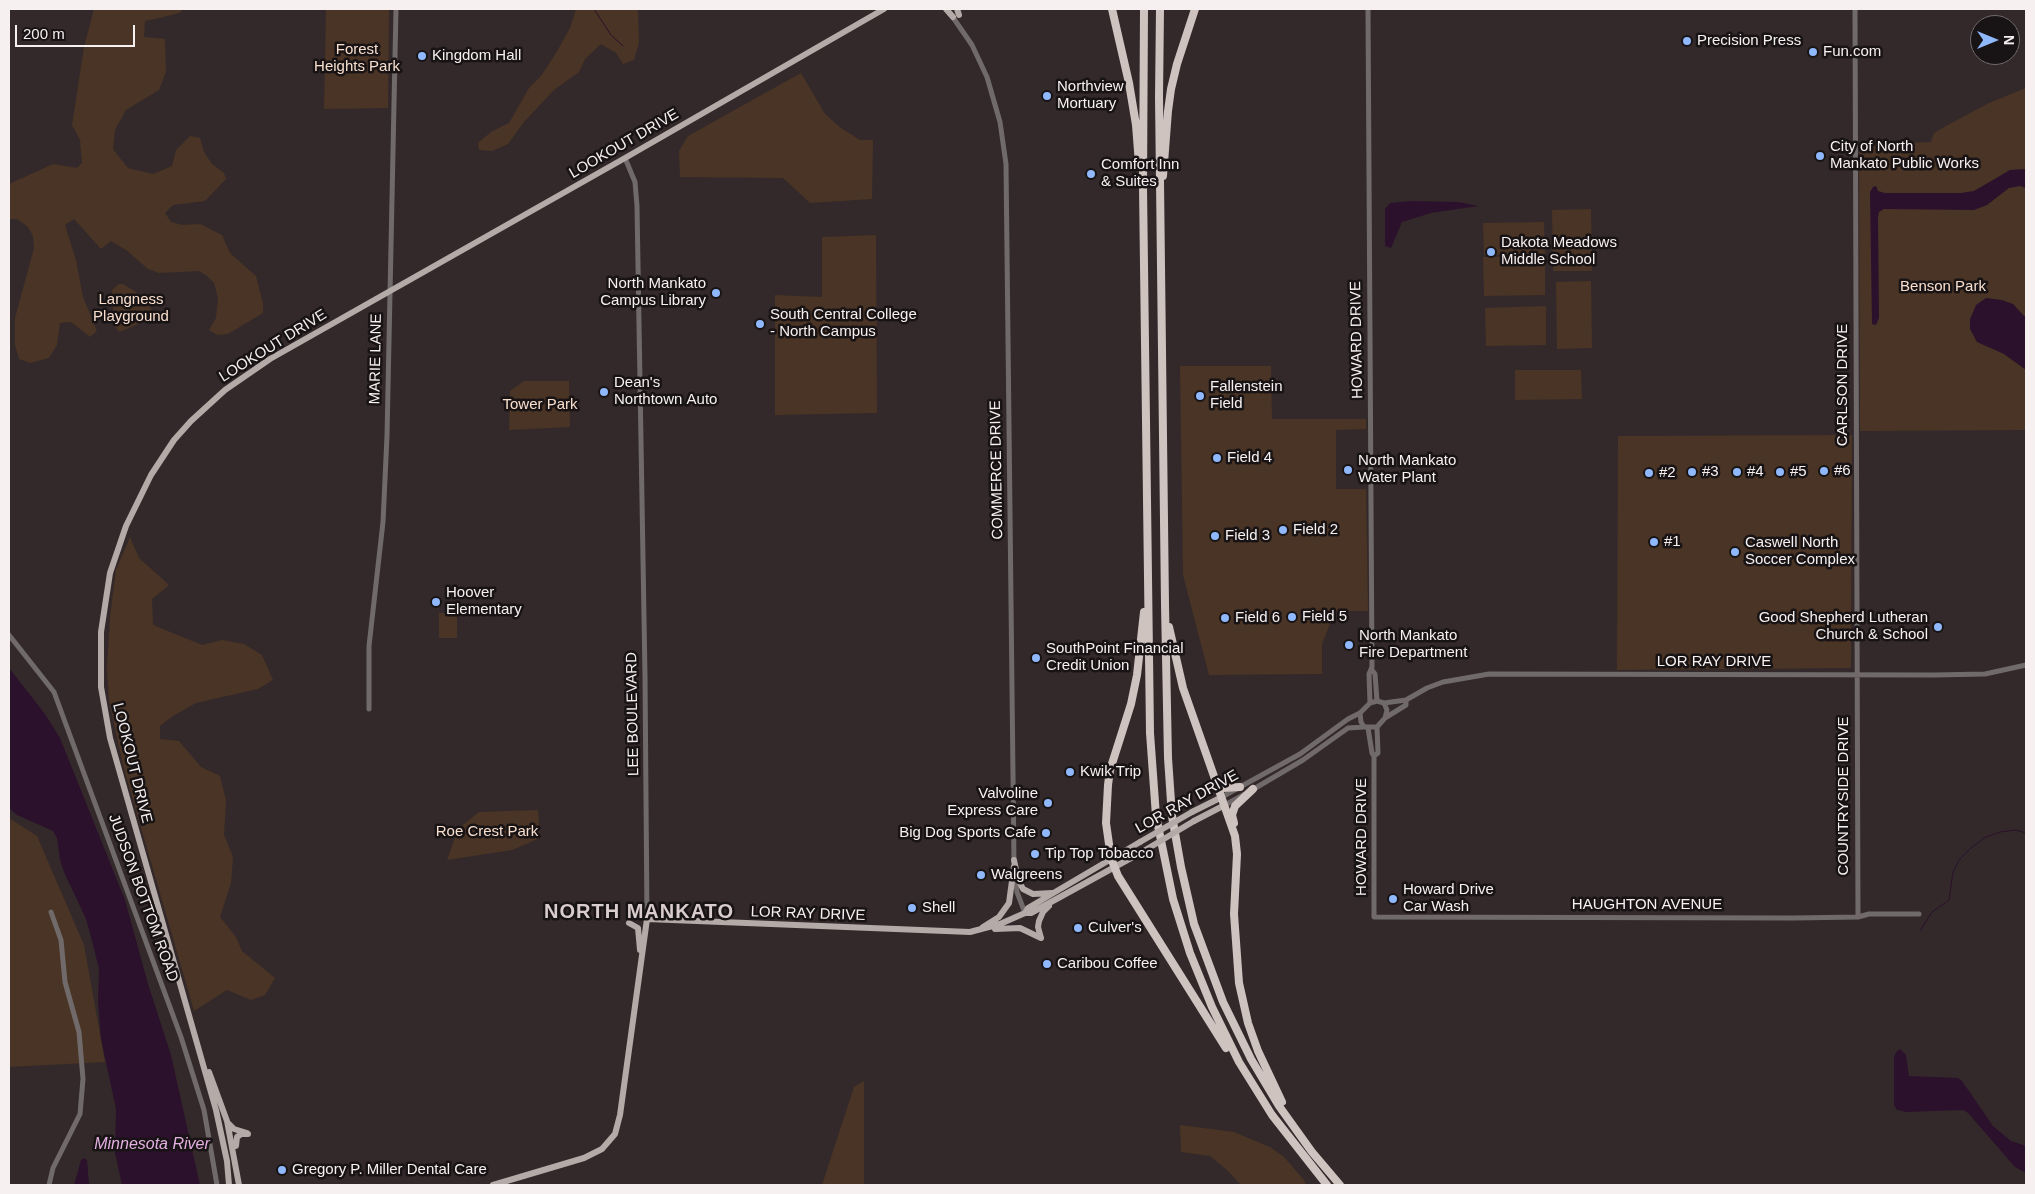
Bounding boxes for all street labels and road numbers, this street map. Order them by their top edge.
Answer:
street label: LOOKOUT DRIVE [566,105,682,183]
street label: HOWARD DRIVE [1347,281,1367,399]
street label: LOOKOUT DRIVE [216,306,330,386]
street label: MARIE LANE [366,313,386,405]
street label: CARLSON DRIVE [1834,324,1852,446]
street label: COMMERCE DRIVE [987,400,1007,540]
street label: LEE BOULEVARD [623,652,643,776]
street label: LOR RAY DRIVE [1657,653,1771,671]
street label: LOOKOUT DRIVE [108,701,156,825]
street label: COUNTRYSIDE DRIVE [1835,717,1853,875]
street label: LOR RAY DRIVE [1132,766,1242,838]
street label: HOWARD DRIVE [1353,778,1371,896]
street label: JUDSON BOTTOM ROAD [104,812,182,984]
street label: HAUGHTON AVENUE [1572,896,1722,914]
street label: LOR RAY DRIVE [750,903,866,925]

